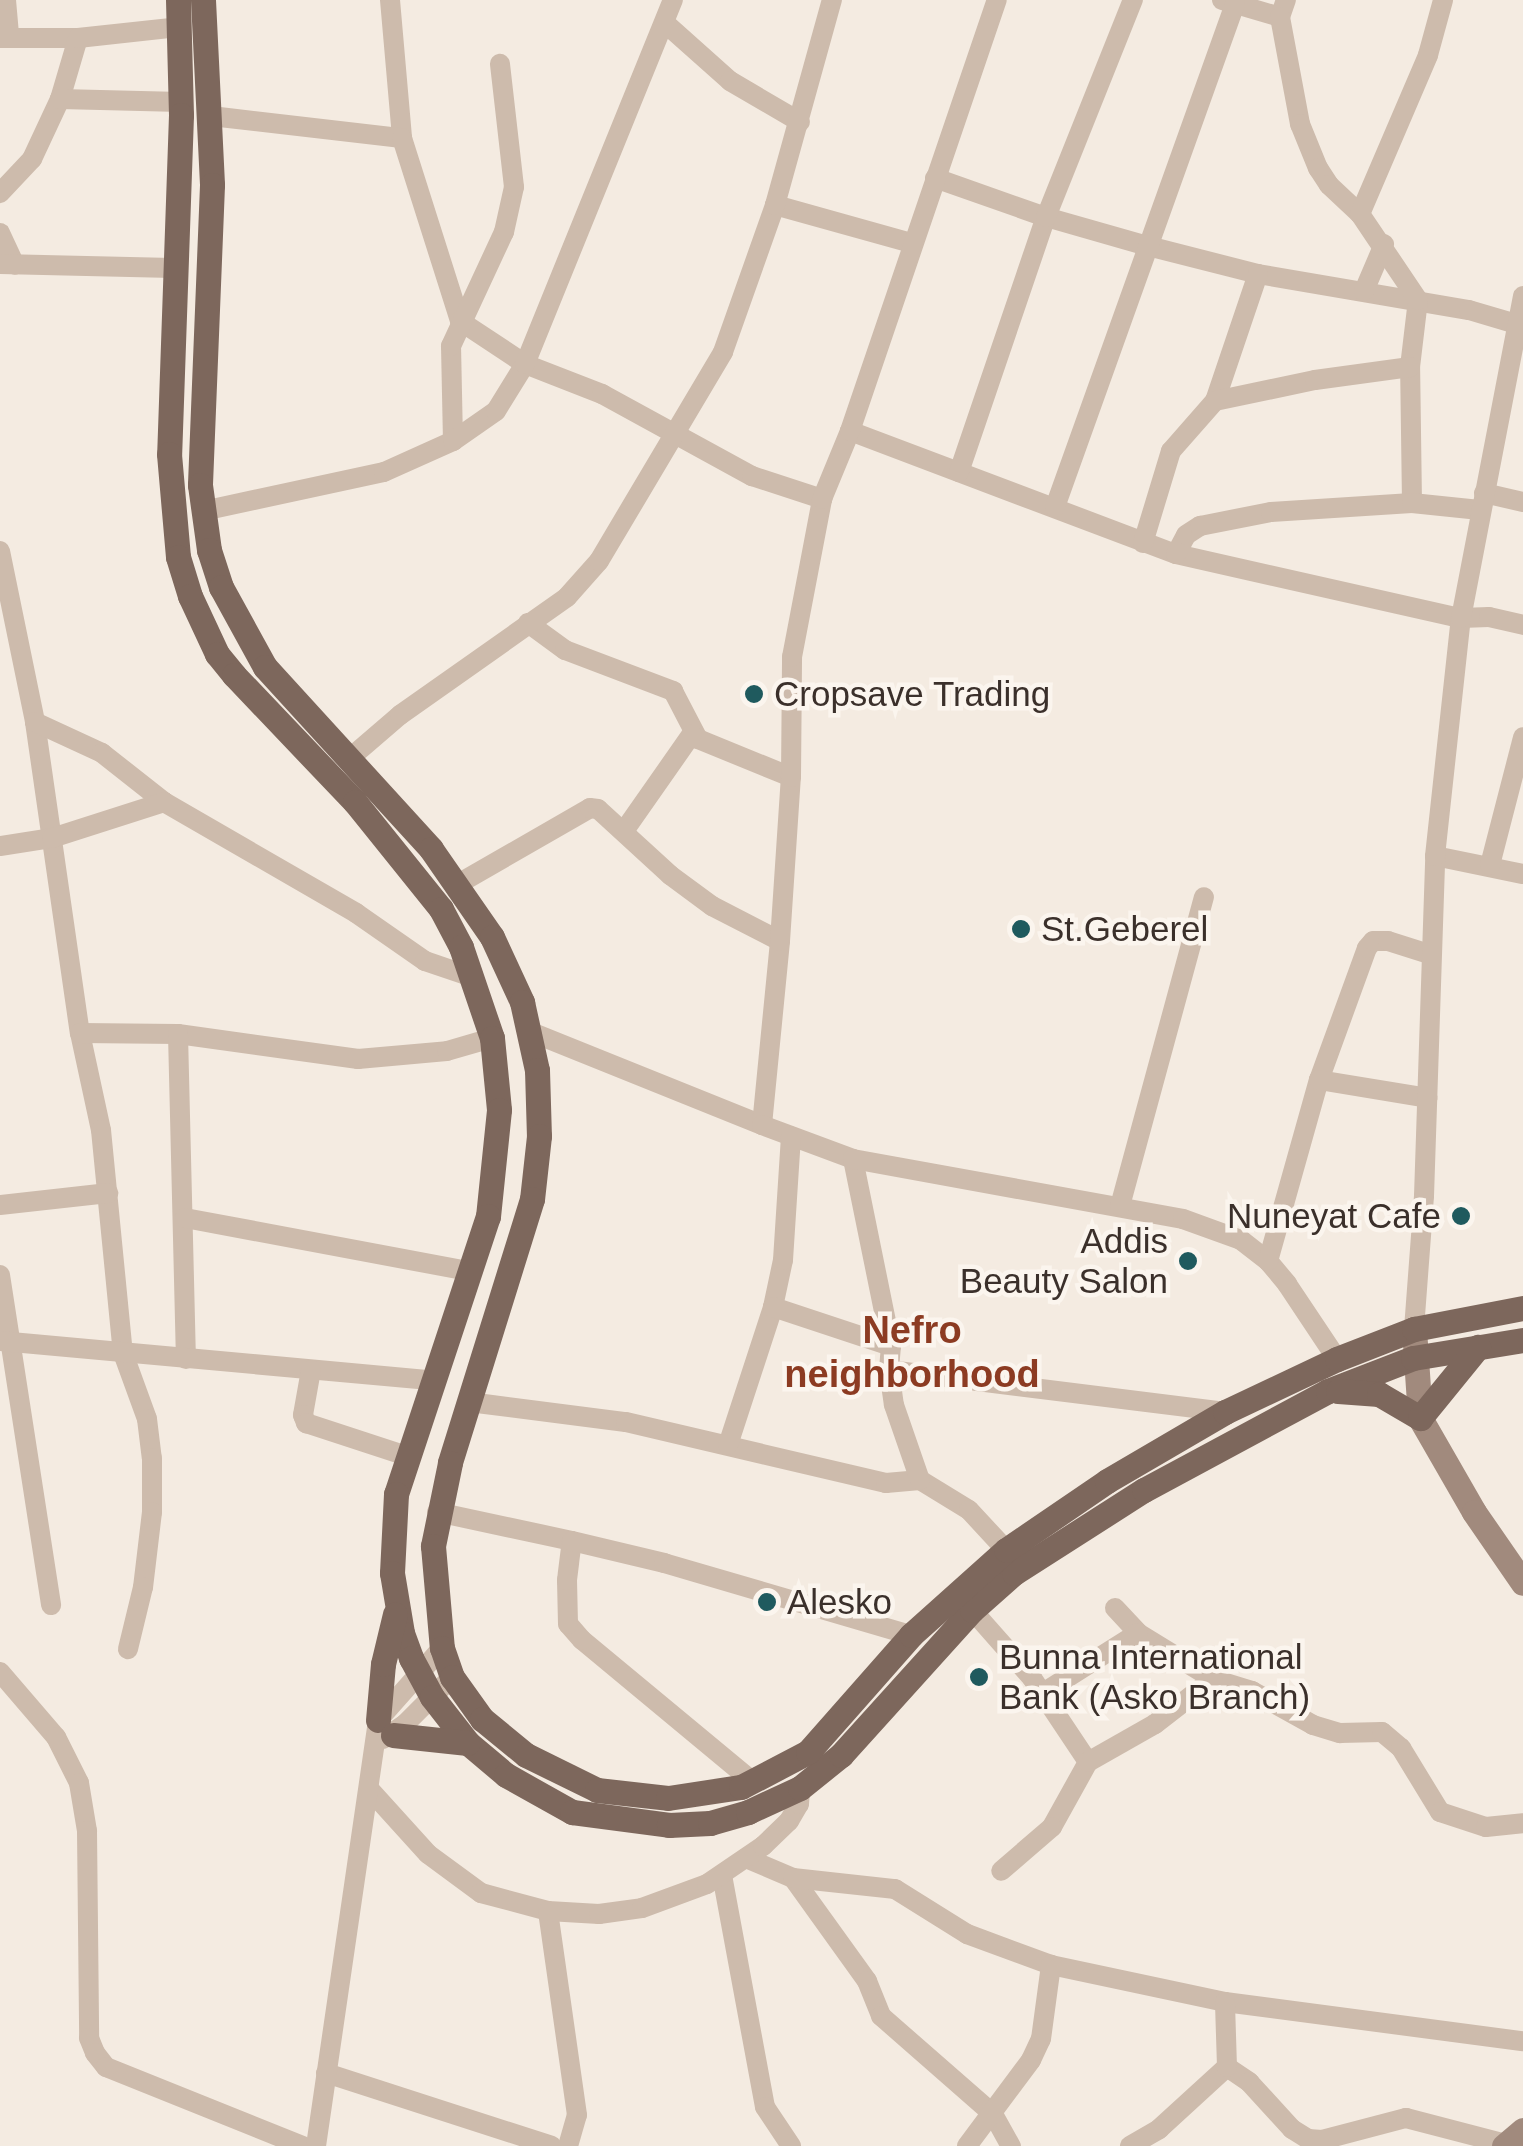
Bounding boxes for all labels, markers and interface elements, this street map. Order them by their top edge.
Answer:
place label: Cropsave Trading [774,673,1051,715]
marker: Cropsave Trading [743,683,765,705]
place label: St.Geberel [1041,908,1208,950]
marker: St.Geberel [1010,918,1032,940]
place label: Nuneyat Cafe [1227,1195,1441,1237]
marker: Nuneyat Cafe [1450,1205,1472,1227]
place label: Addis Beauty Salon [960,1220,1168,1302]
marker: Addis Beauty Salon [1177,1250,1199,1272]
district label: Nefro neighborhood [784,1308,1040,1398]
place label: Alesko [787,1581,892,1623]
marker: Alesko [756,1591,778,1613]
place label: Bunna International Bank (Asko Branch) [999,1636,1310,1718]
marker: Bunna International Bank (Asko Branch) [968,1666,990,1688]

